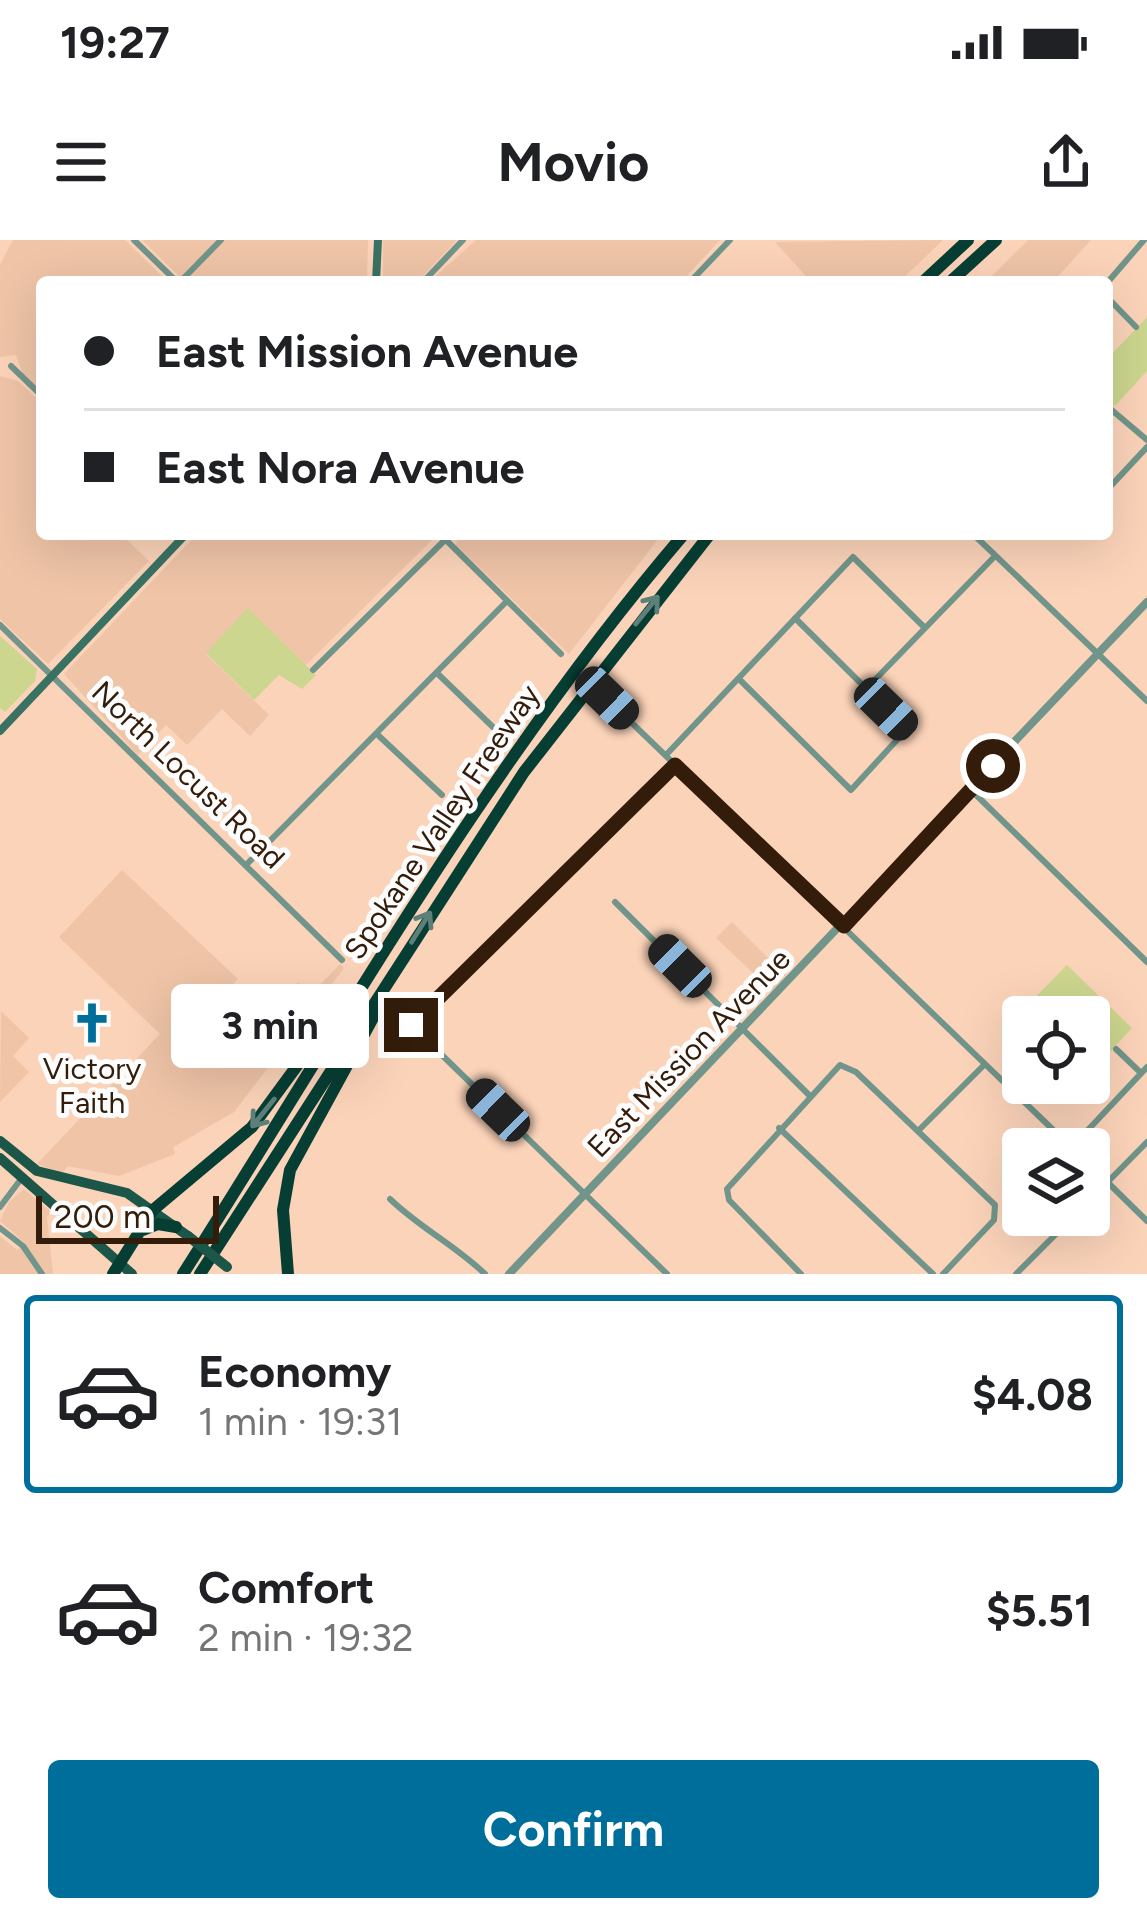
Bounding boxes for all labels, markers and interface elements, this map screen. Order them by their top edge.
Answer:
text: 19:27 [60,15,170,69]
icon: menu [48,129,114,195]
icon: share [1033,129,1099,195]
text: Movio [497,130,650,195]
text: East Mission Avenue [156,324,578,378]
text: East Nora Avenue [156,440,524,494]
one-way arrow [633,595,660,626]
car [569,660,645,736]
car [848,671,924,747]
street label: North Locust Road [84,673,293,876]
street label: Spokane Valley Freeway [336,677,547,966]
route start [966,739,1020,793]
one-way arrow [409,911,433,945]
car [642,928,718,1004]
street label: East Mission Avenue [579,941,798,1165]
callout: 3 min [171,983,369,1067]
map controls [1002,996,1110,1236]
button: locate [1002,996,1110,1104]
route end [384,998,438,1052]
church icon: Victory Faith [69,1000,115,1046]
text: 3 min [221,1002,319,1049]
place label: Victory Faith [43,1050,141,1121]
car [460,1072,536,1148]
one-way arrow [250,1097,277,1129]
button: layers [1002,1128,1110,1236]
scale bar [36,1190,219,1243]
text: 200 m [54,1197,151,1236]
icon: car [54,1340,162,1448]
text: Economy [198,1344,391,1398]
text: $4.08 [972,1367,1093,1421]
text: 1 min · 19:31 [198,1398,402,1445]
icon: car [54,1556,162,1664]
text: Comfort [198,1560,374,1614]
text: $5.51 [986,1583,1093,1637]
text: 2 min · 19:32 [198,1614,414,1661]
button: Confirm [48,1760,1099,1898]

